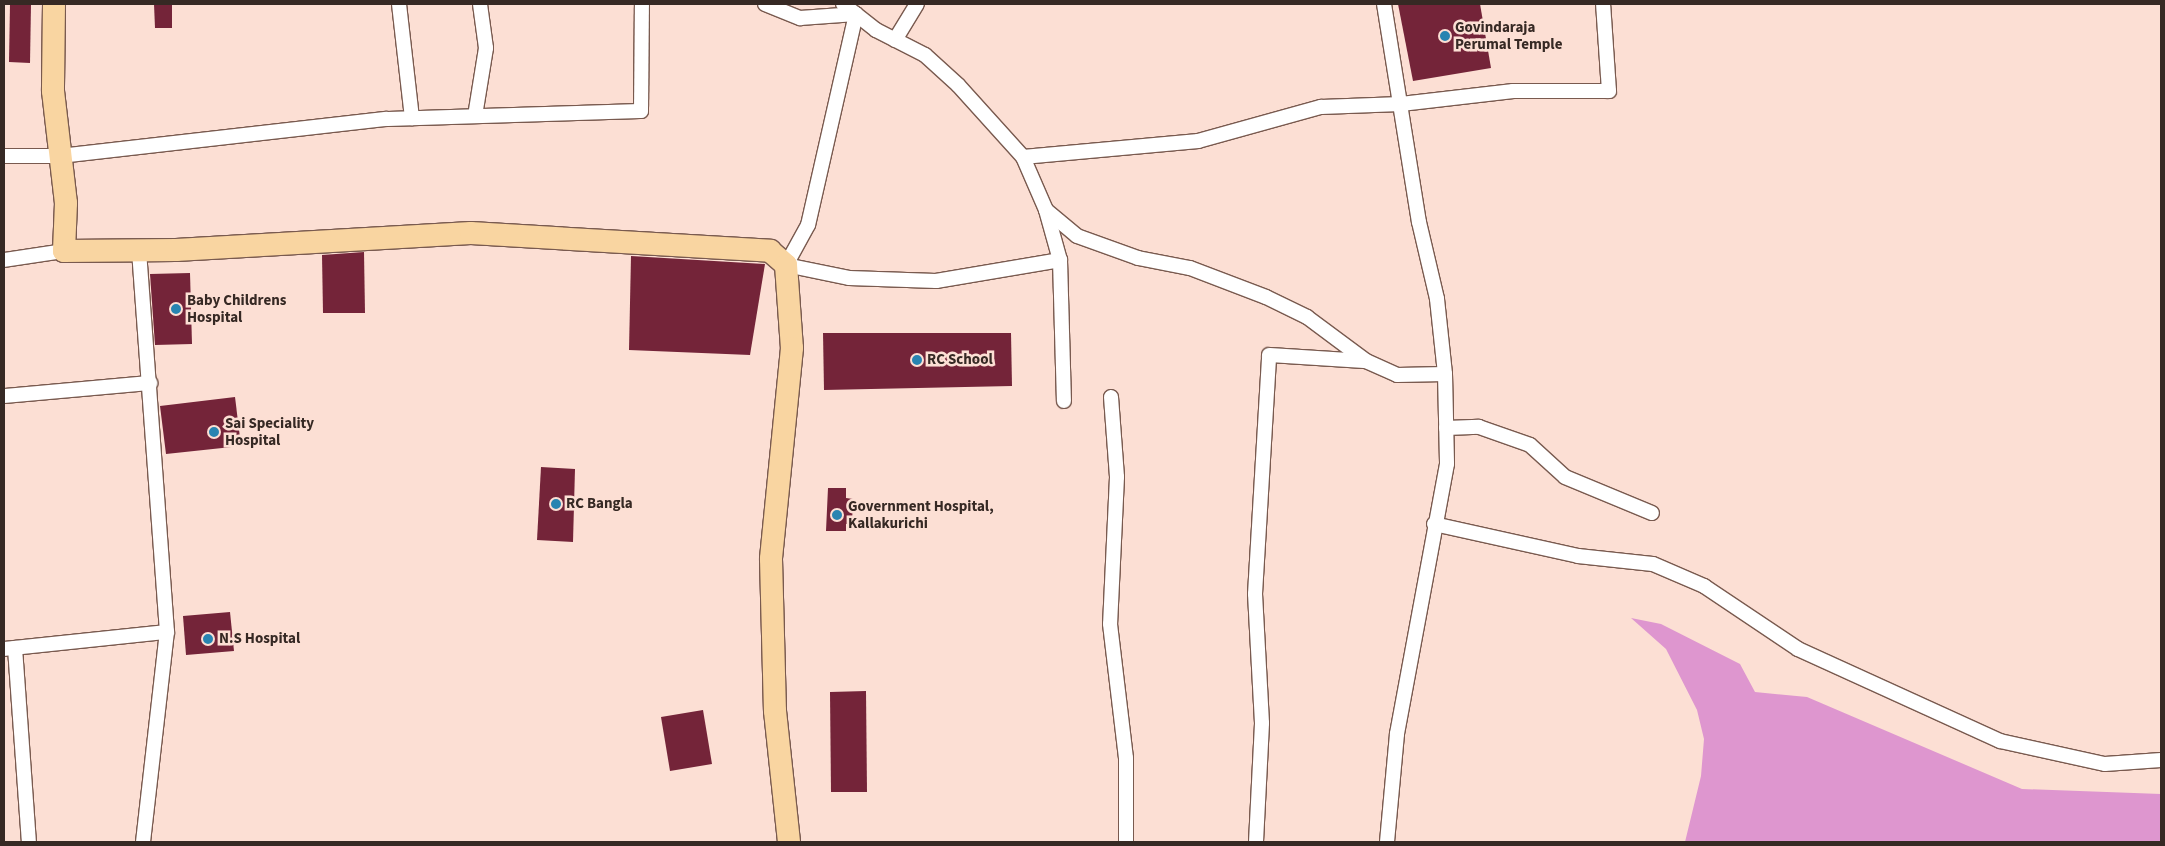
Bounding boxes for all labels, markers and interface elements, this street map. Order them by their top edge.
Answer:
place label: Govindaraja Perumal Temple [1455,18,1562,53]
marker: Govindaraja Perumal Temple [1439,30,1451,42]
place label: Baby Childrens Hospital [187,291,286,326]
marker: Baby Childrens Hospital [169,302,183,316]
place label: RC School [927,351,993,369]
marker: RC School [911,354,923,366]
place label: Sai Speciality Hospital [225,414,314,449]
marker: Sai Speciality Hospital [207,425,221,439]
place label: RC Bangla [566,495,633,513]
place label: Government Hospital, Kallakurichi [848,497,994,532]
marker: RC Bangla [550,498,562,510]
marker: Government Hospital, Kallakurichi [830,508,844,522]
place label: N.S Hospital [219,630,300,648]
marker: N.S Hospital [201,632,215,646]

